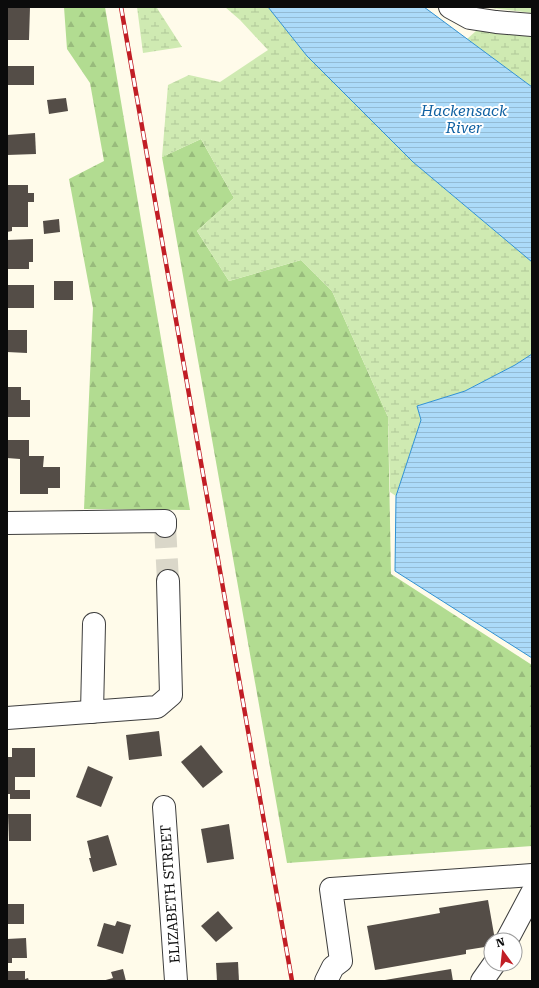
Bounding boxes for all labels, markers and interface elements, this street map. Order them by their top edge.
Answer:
water label: Hackensack River [420,102,508,137]
street label: ELIZABETH STREET [157,824,183,964]
north arrow [483,932,523,972]
text: N [495,935,507,950]

